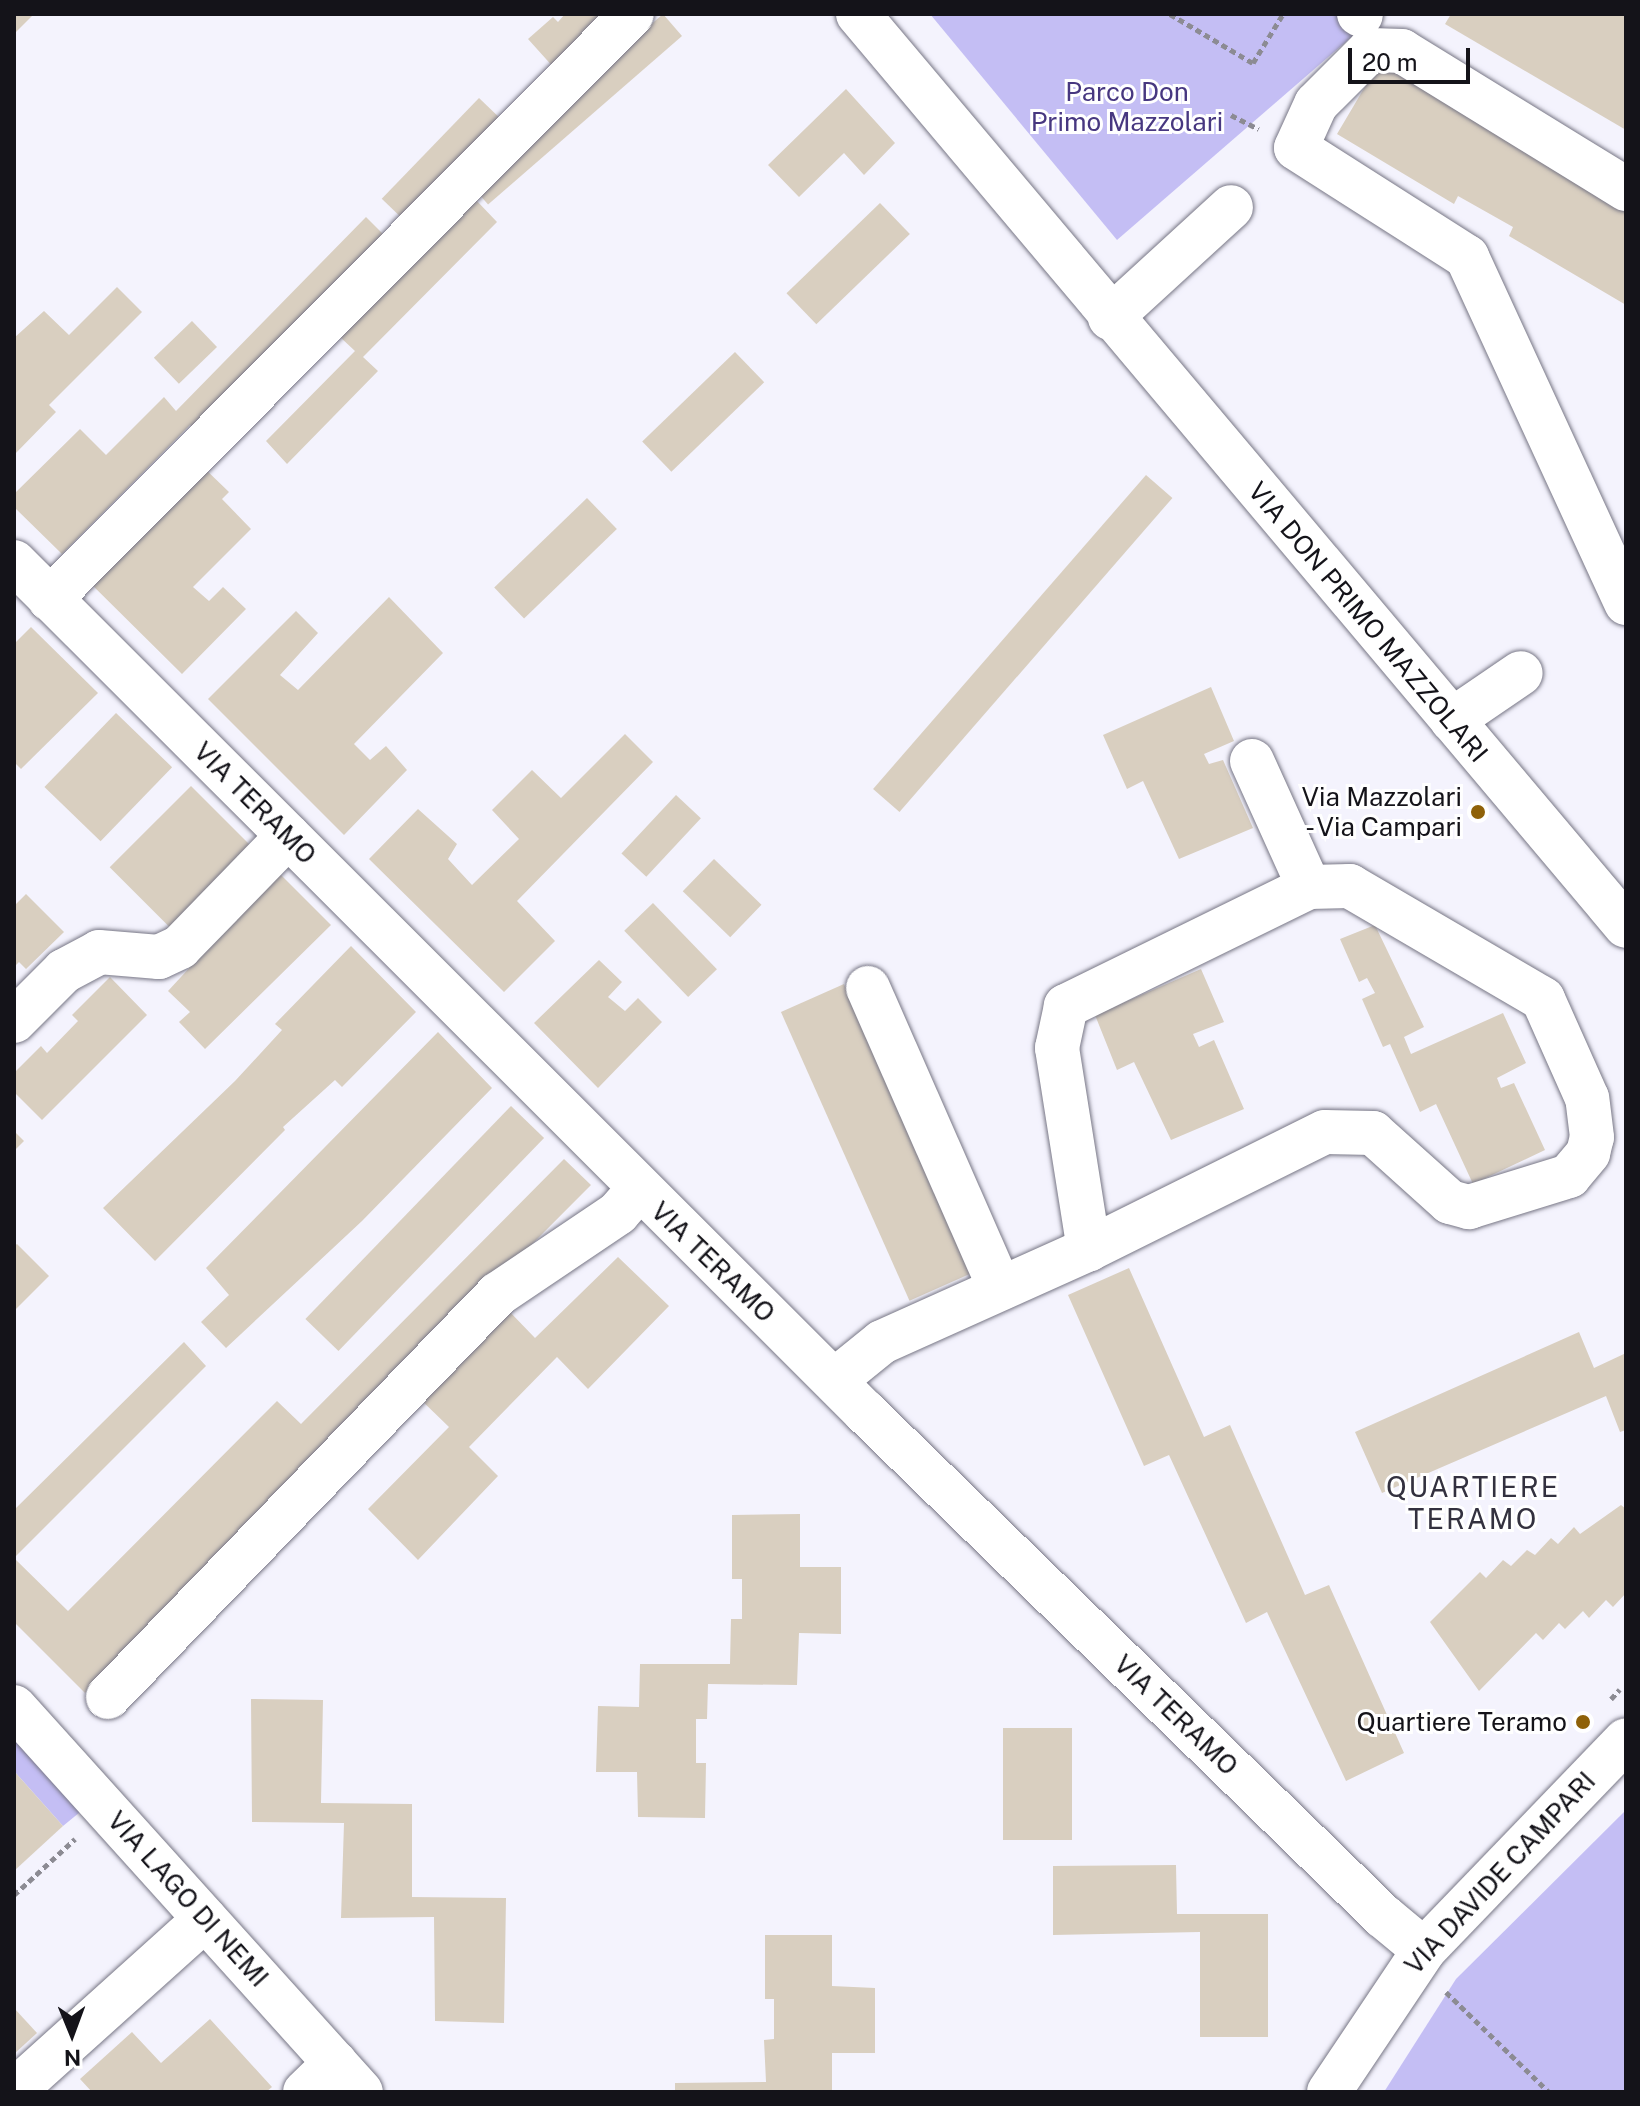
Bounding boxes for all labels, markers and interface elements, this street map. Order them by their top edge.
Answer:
scale bar [1352,32,1474,82]
text: 20 m [1362,48,1418,76]
park label: Parco Don Primo Mazzolari [1031,76,1223,138]
street label: VIA DON PRIMO MAZZOLARI [1242,476,1494,768]
street label: VIA TERAMO [188,736,322,870]
place label: Via Mazzolari - Via Campari [1300,781,1462,842]
marker: Via Mazzolari - Via Campari [1469,803,1487,821]
street label: VIA TERAMO [645,1195,781,1329]
district label: QUARTIERE TERAMO [1386,1470,1560,1536]
street label: VIA TERAMO [1108,1648,1244,1782]
place label: Quartiere Teramo [1356,1706,1567,1738]
marker: Quartiere Teramo [1574,1713,1592,1731]
street label: VIA DAVIDE CAMPARI [1398,1765,1602,1981]
street label: VIA LAGO DI NEMI [101,1805,275,1993]
north arrow [32,1994,112,2074]
text: N [64,2045,81,2071]

